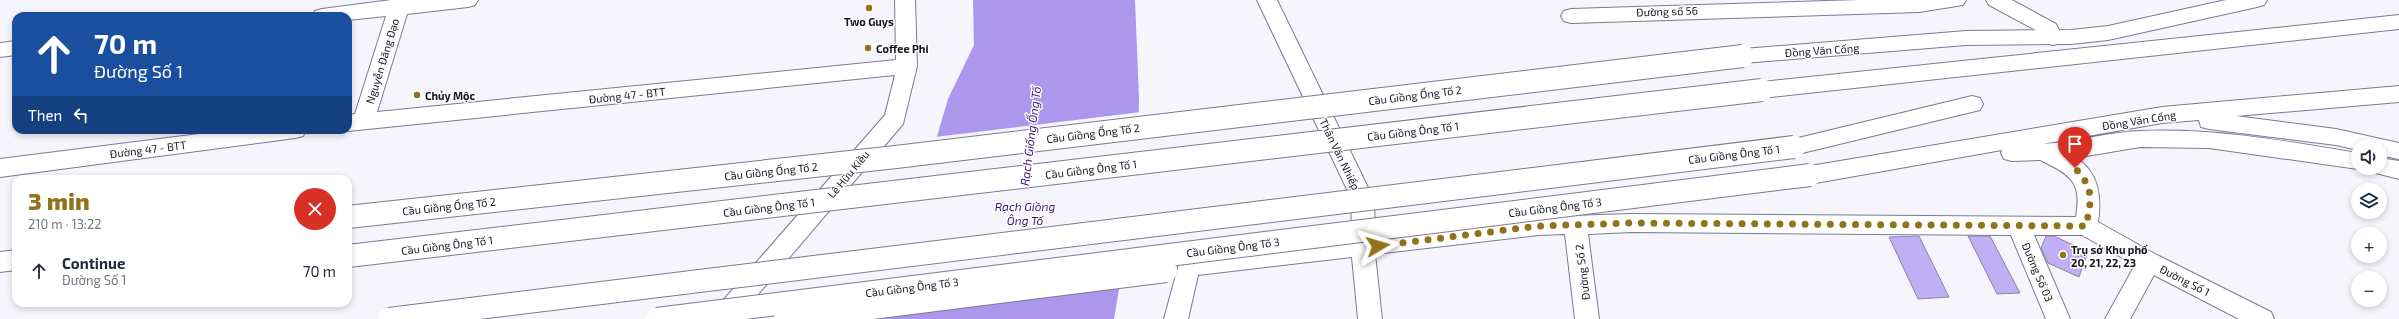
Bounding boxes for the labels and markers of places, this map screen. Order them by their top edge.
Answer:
marker: Two Guys [864,3,874,13]
place label: Two Guys [844,15,894,29]
place label: Coffee Phi [876,42,928,55]
marker: Coffee Phi [863,43,873,53]
place label: Chủy Mộc [425,89,476,103]
marker: Chủy Mộc [412,90,422,100]
pin [2058,127,2092,168]
place label: Trụ sở Khu phố 20, 21, 22, 23 [2071,243,2148,269]
marker: Trụ sở Khu phố 20, 21, 22, 23 [2058,250,2068,260]

